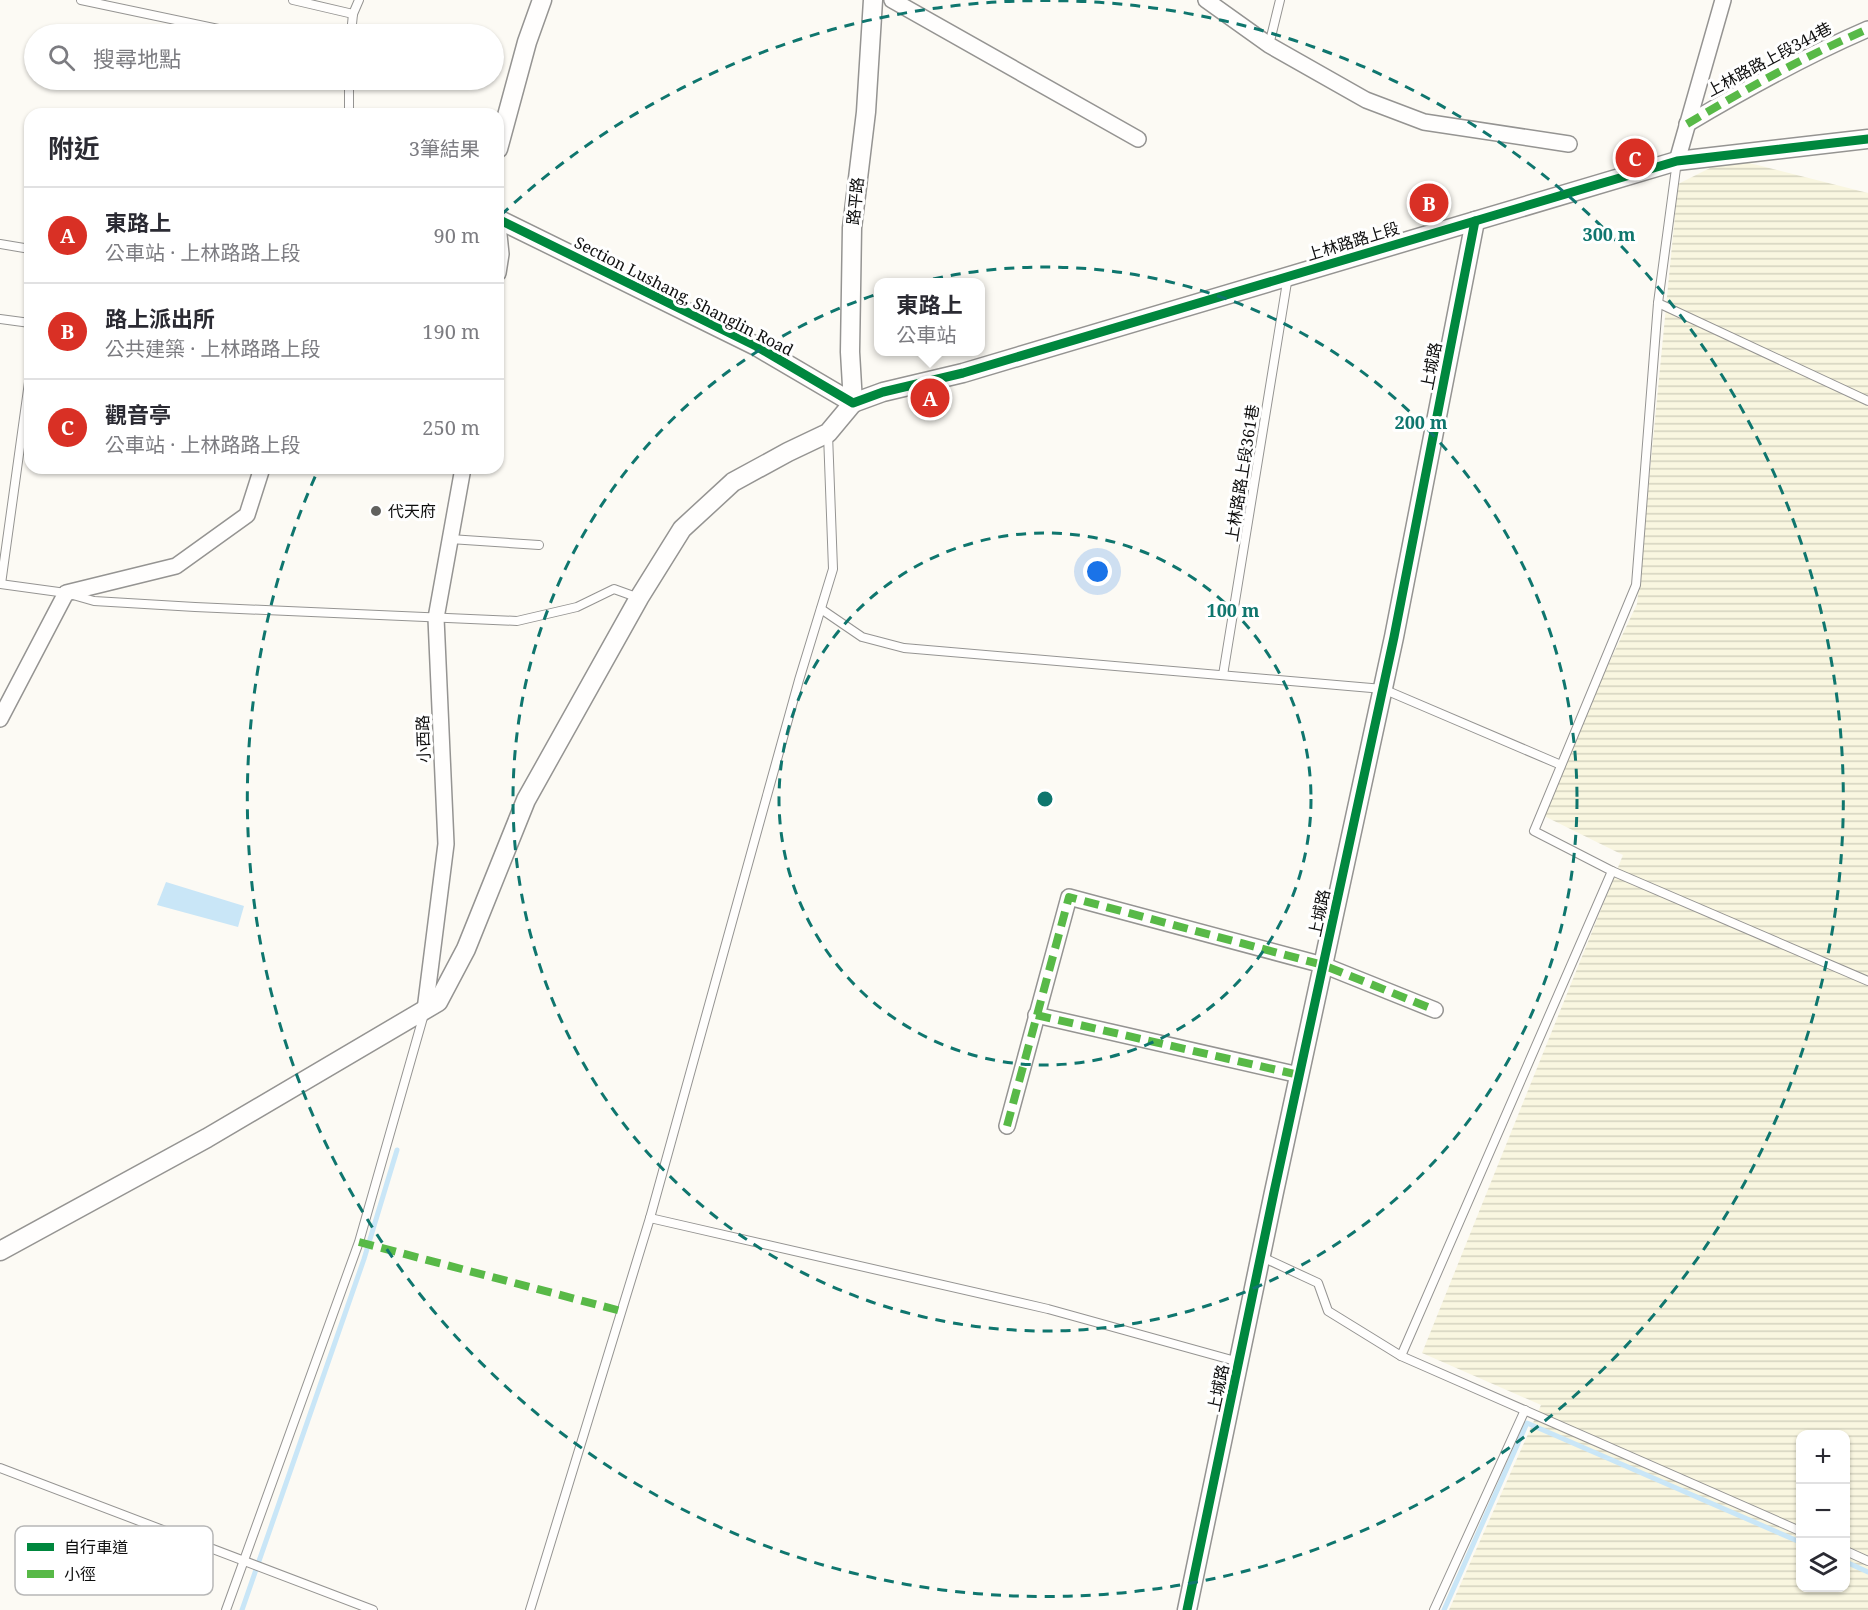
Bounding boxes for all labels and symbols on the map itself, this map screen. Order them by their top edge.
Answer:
street label: 上林路路上段344巷 [1703,17,1835,101]
pin: C [1616,136,1654,180]
street label: 路平路 [842,176,868,226]
pin: B [1410,180,1448,226]
street label: 上林路路上段 [1304,216,1402,266]
text: 300 m [1583,222,1636,246]
street label: Section Lushang, Shanglin Road [571,231,797,361]
street label: 上城路 [1416,340,1446,392]
pin: A [910,376,950,420]
street label: 上林路路上段361巷 [1220,403,1264,543]
text: 200 m [1395,410,1448,434]
place label: 代天府 [388,500,436,522]
marker: 代天府 [369,504,383,518]
your location [1083,557,1112,586]
text: 100 m [1207,598,1260,622]
street label: 小西路 [411,715,435,763]
centre of rings [1035,789,1055,809]
street label: 上城路 [1303,887,1335,939]
street label: 上城路 [1202,1362,1234,1414]
legend [15,1526,213,1595]
text: 自行車道 [64,1536,128,1558]
text: 小徑 [64,1563,96,1585]

